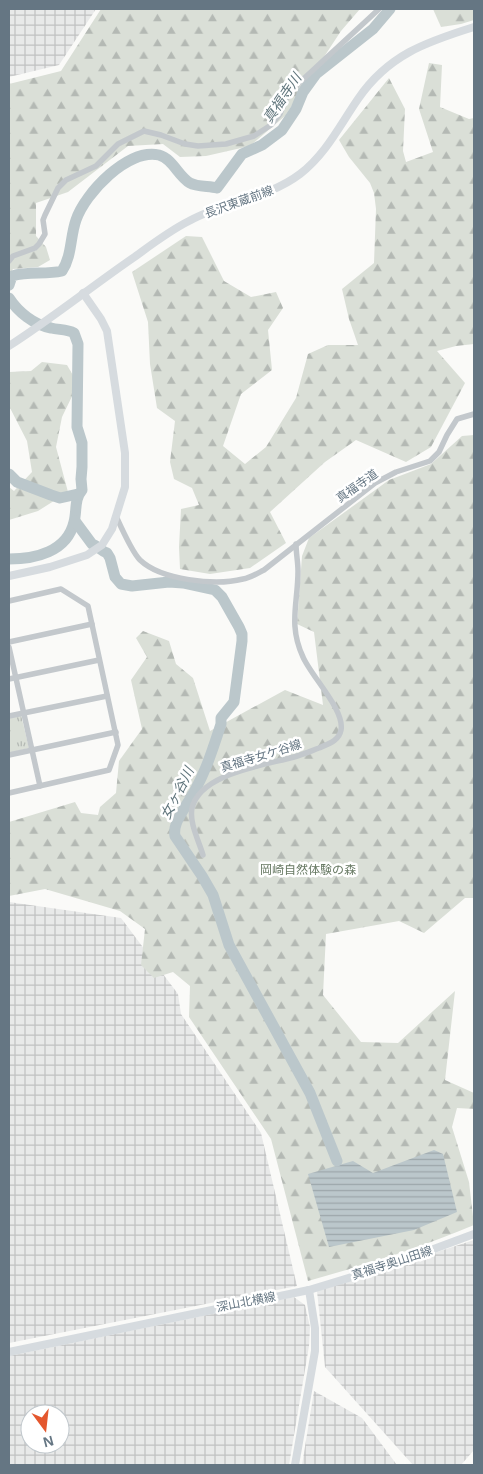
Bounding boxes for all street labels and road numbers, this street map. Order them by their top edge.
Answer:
street label: 長沢東蔵前線 [203,183,275,221]
street label: 真福寺道 [333,466,381,506]
street label: 真福寺女ケ谷線 [219,737,303,775]
street label: 真福寺奥山田線 [350,1243,434,1283]
street label: 深山北横線 [215,1289,277,1315]

